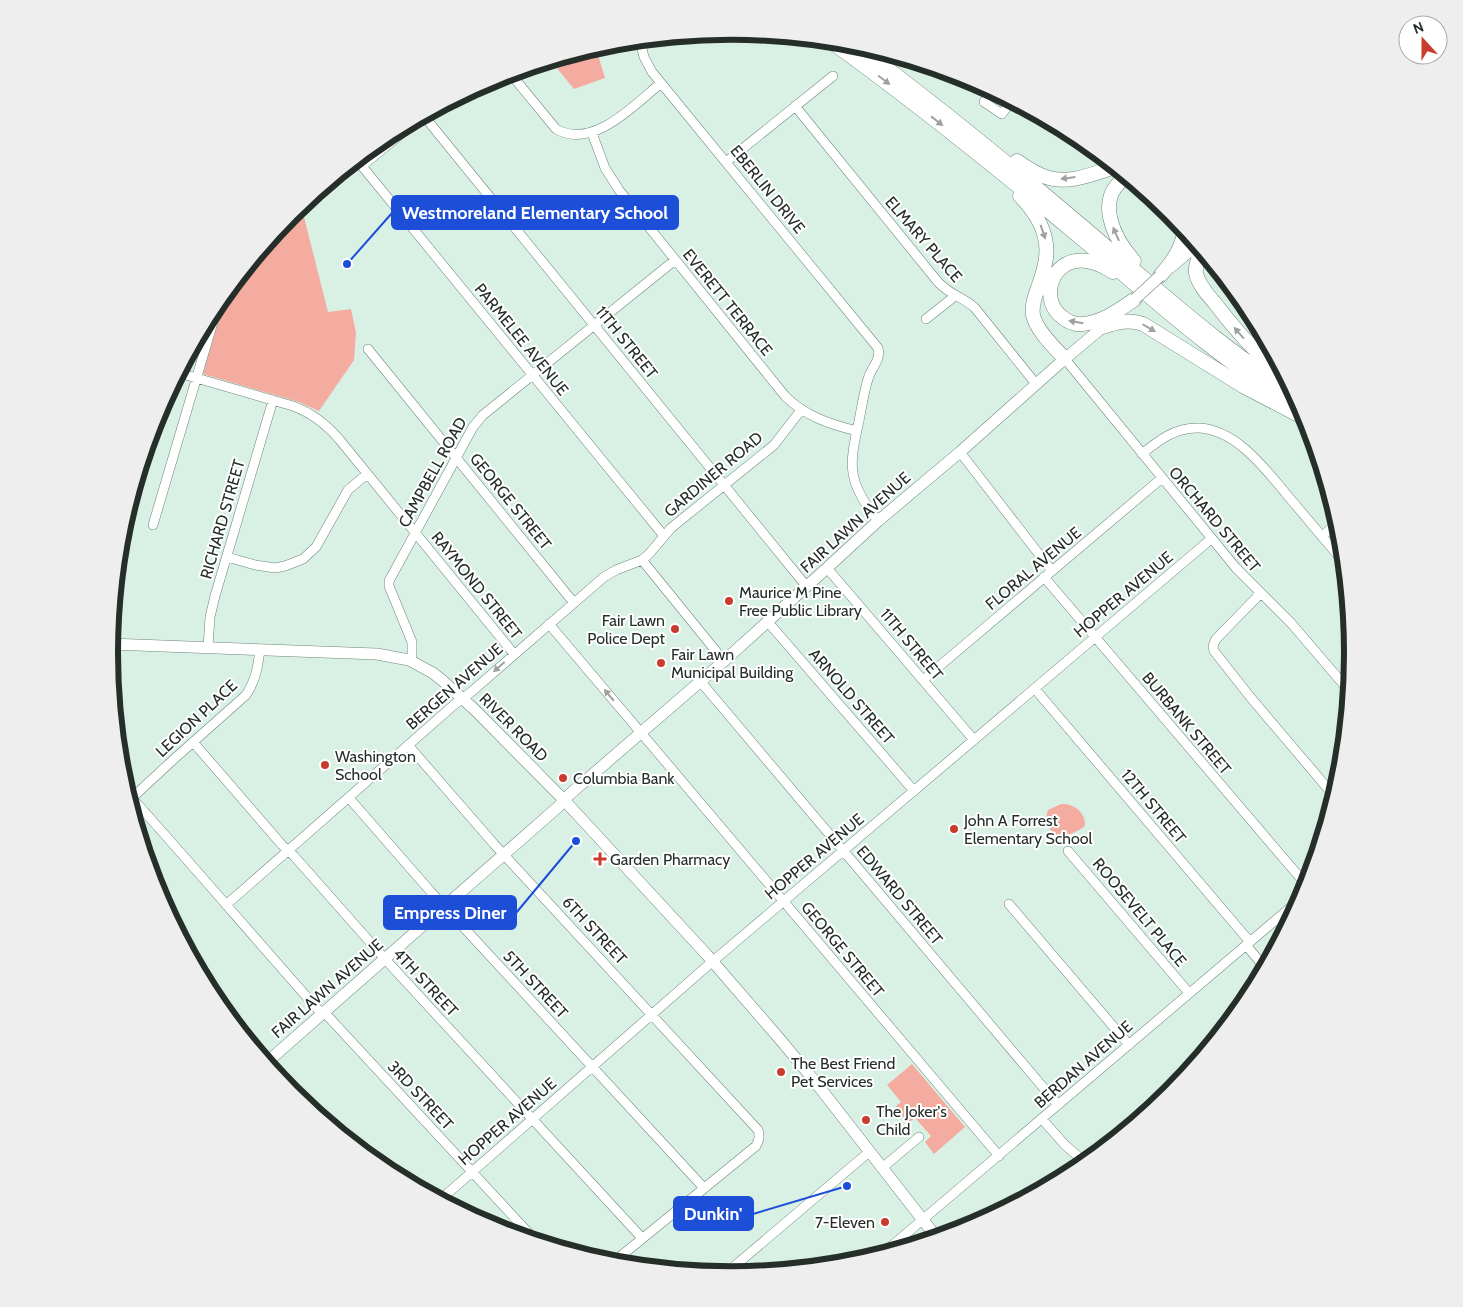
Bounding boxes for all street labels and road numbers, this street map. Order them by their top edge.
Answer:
street label: EBERLIN DRIVE [726,141,809,237]
street label: ELMARY PLACE [881,193,966,286]
street label: EVERETT TERRACE [679,245,777,360]
street label: PARMELEE AVENUE [471,280,573,399]
street label: 11TH STREET [592,302,662,383]
street label: CAMPBELL ROAD [394,414,471,531]
street label: GARDINER ROAD [660,428,766,521]
street label: GEORGE STREET [466,449,556,554]
street label: RICHARD STREET [196,457,249,581]
street label: ORCHARD STREET [1165,463,1264,576]
street label: FAIR LAWN AVENUE [796,468,914,577]
street label: FLORAL AVENUE [982,523,1085,614]
street label: RAYMOND STREET [427,528,526,643]
street label: HOPPER AVENUE [1070,547,1177,641]
street label: 11TH STREET [876,605,947,684]
street label: BERGEN AVENUE [402,639,507,734]
street label: ARNOLD STREET [805,645,898,748]
street label: BURBANK STREET [1138,668,1235,779]
street label: LEGION PLACE [152,676,241,761]
street label: RIVER ROAD [476,689,552,765]
street label: 12TH STREET [1117,765,1190,848]
street label: HOPPER AVENUE [761,809,868,903]
street label: EDWARD STREET [853,842,947,949]
street label: ROOSEVELT PLACE [1089,854,1191,971]
street label: 6TH STREET [558,892,631,969]
street label: GEORGE STREET [797,898,888,1001]
street label: FAIR LAWN AVENUE [268,935,387,1042]
street label: 4TH STREET [389,944,462,1021]
street label: 5TH STREET [499,946,572,1023]
street label: BERDAN AVENUE [1030,1017,1136,1112]
street label: 3RD STREET [384,1057,458,1134]
street label: HOPPER AVENUE [455,1074,560,1169]

